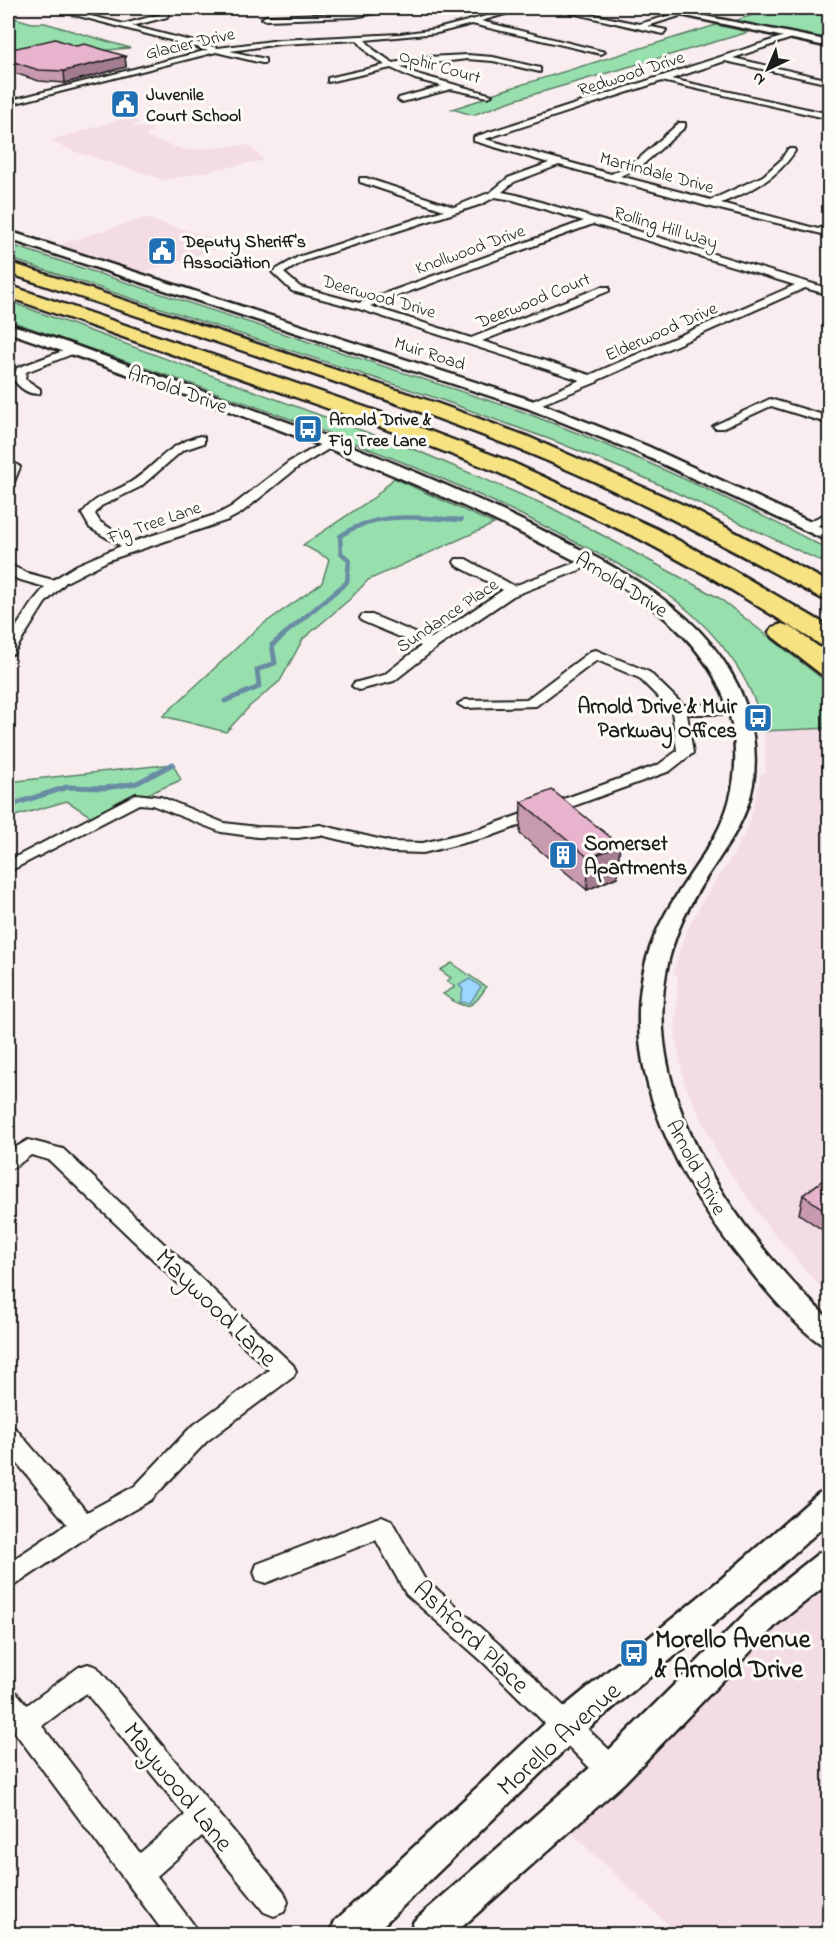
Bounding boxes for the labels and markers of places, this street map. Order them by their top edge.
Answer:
place label: Juvenile Court School [146,83,241,130]
public building icon: Juvenile Court School [109,88,141,120]
place label: Deputy Sheriff's Association [182,230,306,277]
public building icon: Deputy Sheriff's Association [146,235,178,267]
place label: Arnold Drive & Fig Tree Lane [328,408,432,456]
bus stop icon: Arnold Drive & Fig Tree Lane [292,413,324,445]
place label: Arnold Drive & Muir Parkway Offices [577,693,737,749]
bus stop icon: Arnold Drive & Muir Parkway Offices [742,702,774,734]
place label: Somerset Apartments [584,830,687,884]
building icon: Somerset Apartments [547,839,579,871]
place label: Morello Avenue & Arnold Drive [654,1622,812,1690]
bus stop icon: Morello Avenue & Arnold Drive [618,1637,650,1669]

